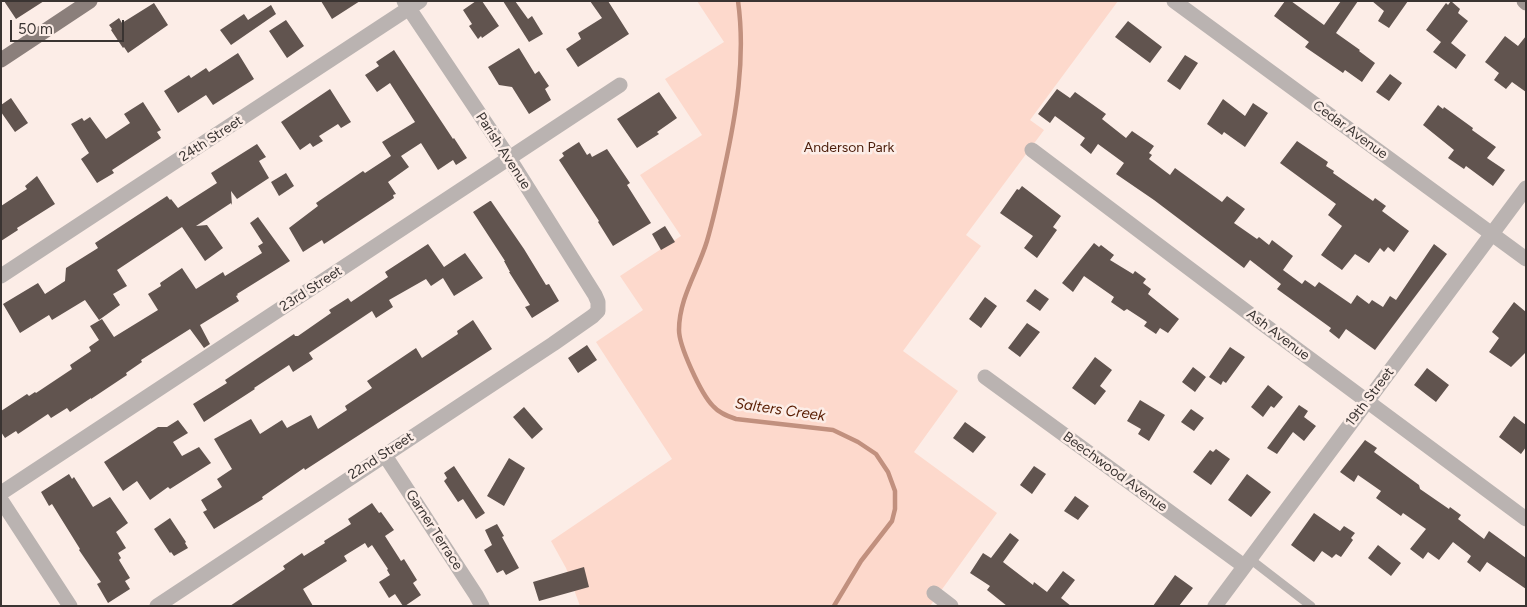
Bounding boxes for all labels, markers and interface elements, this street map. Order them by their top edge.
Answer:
scale bar [12,10,126,42]
text: 50 m [18,20,53,38]
street label: Cedar Avenue [1309,97,1391,163]
street label: Parish Avenue [472,109,534,193]
street label: 24th Street [176,112,246,166]
park label: Anderson Park [804,140,894,156]
street label: 23rd Street [277,263,345,315]
street label: Ash Avenue [1243,306,1313,364]
street label: 19th Street [1342,364,1398,430]
water label: Salters Creek [734,395,826,425]
street label: Beechwood Avenue [1059,428,1171,516]
street label: 22nd Street [345,429,417,483]
street label: Garner Terrace [402,487,466,573]

